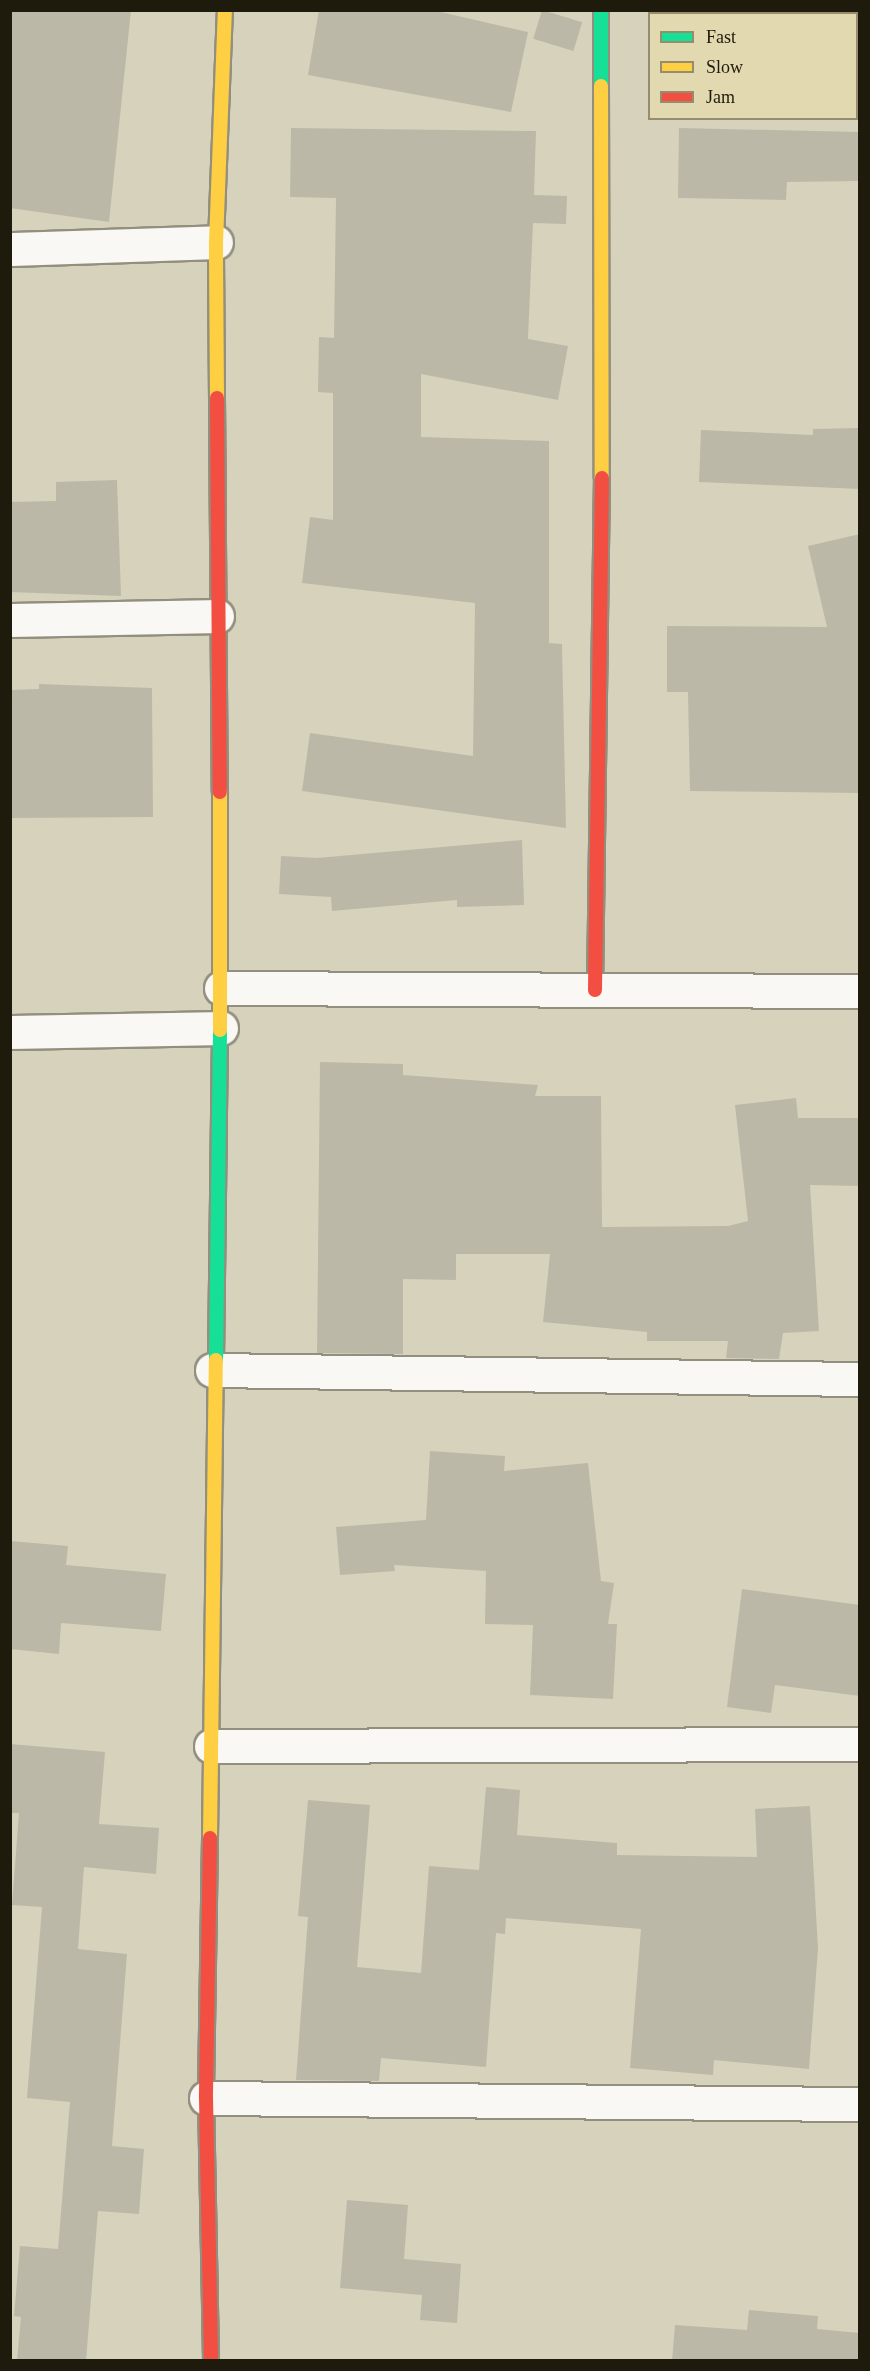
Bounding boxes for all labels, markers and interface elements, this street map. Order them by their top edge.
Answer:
legend [648,12,858,120]
text: Fast [706,27,736,47]
text: Slow [706,57,743,77]
text: Jam [706,87,735,107]

